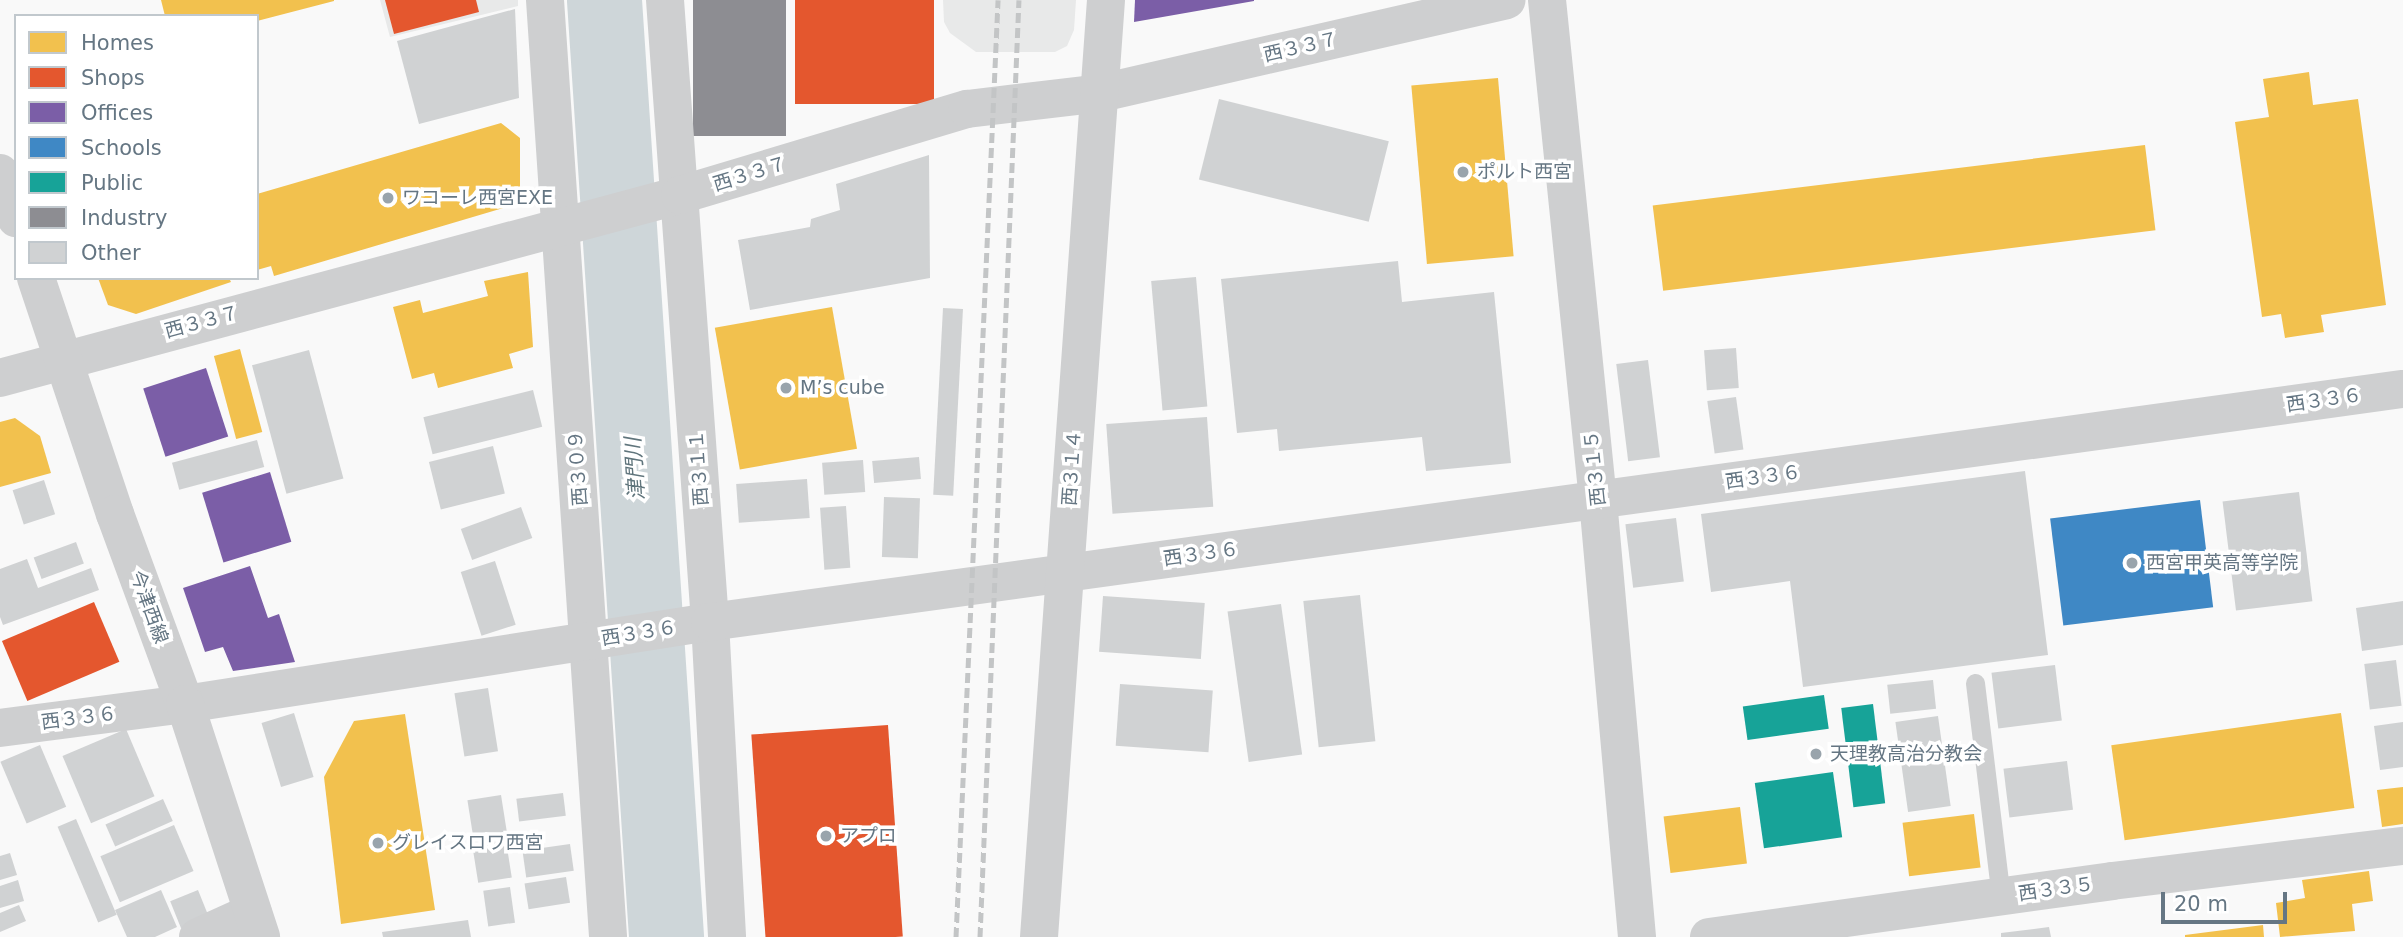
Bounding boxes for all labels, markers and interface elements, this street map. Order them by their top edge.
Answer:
legend [14,14,259,280]
street label: 西３３７ [1261,27,1341,67]
text: Homes [81,31,154,55]
text: Shops [81,66,145,90]
text: Offices [81,101,153,125]
text: Schools [81,136,162,160]
street label: 西３３７ [710,152,790,196]
place label: ポルト西宮 [1477,161,1572,183]
marker: ポルト西宮 [1455,164,1471,180]
text: Public [81,171,143,195]
place label: ワコーレ西宮EXE [402,187,553,209]
marker: ワコーレ西宮EXE [380,190,396,206]
text: Industry [81,206,167,230]
text: Other [81,241,141,265]
street label: 西３３７ [162,301,242,343]
place label: M’s cube [800,377,885,399]
marker: M’s cube [778,380,794,396]
street label: 西３３６ [2285,383,2363,417]
street label: 西３０９ [564,429,592,507]
street label: 西３１１ [685,429,713,507]
street label: 西３１４ [1058,429,1086,507]
street label: 西３１５ [1580,429,1610,507]
water label: 津門川 [620,437,650,501]
street label: 西３３６ [1724,460,1802,494]
street label: 西３３６ [1162,537,1240,571]
place label: 西宮甲英高等学院 [2146,552,2298,574]
marker: 西宮甲英高等学院 [2124,555,2140,571]
street label: 今津西線 [125,567,173,647]
street label: 西３３６ [600,616,678,650]
street label: 西３３６ [40,702,118,734]
place label: 天理教高治分教会 [1830,743,1982,765]
marker: 天理教高治分教会 [1808,746,1824,762]
place label: アプロ [840,825,897,847]
marker: アプロ [818,828,834,844]
place label: グレイスロワ西宮 [392,832,544,854]
marker: グレイスロワ西宮 [370,835,386,851]
street label: 西３３５ [2017,872,2095,906]
scale bar [2165,878,2291,922]
text: 20 m [2174,892,2228,916]

